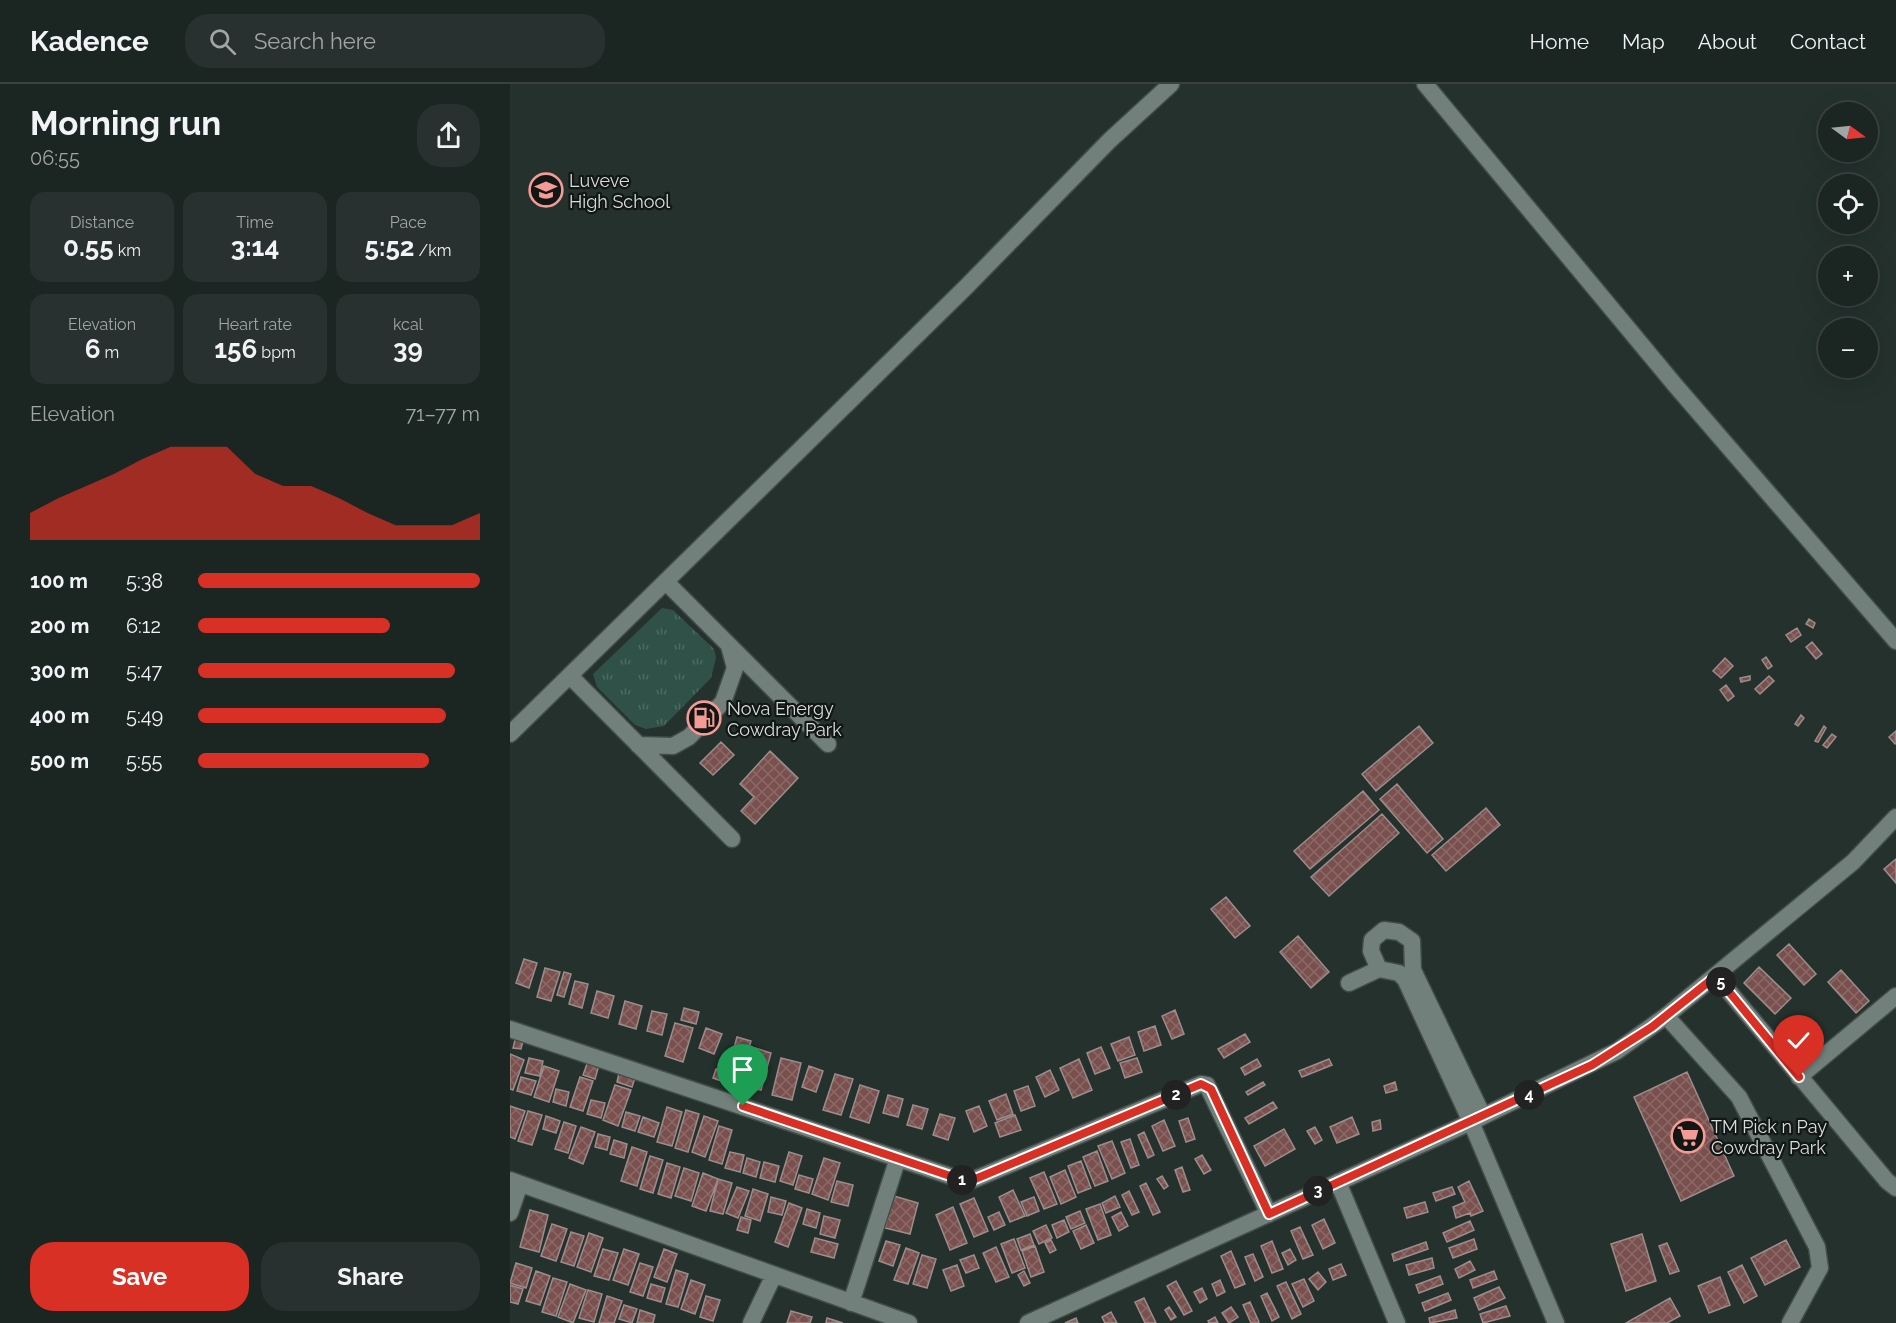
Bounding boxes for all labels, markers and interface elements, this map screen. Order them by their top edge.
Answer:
search box [185,14,605,68]
text: Kadence [30,25,149,58]
icon: search [206,25,239,58]
text: Search here [254,28,376,54]
text: Home [1530,29,1589,54]
text: Map [1622,29,1665,54]
text: About [1698,29,1757,54]
text: Contact [1790,29,1866,54]
north arrow [1818,102,1878,162]
map controls [1818,102,1878,378]
text: Morning run [30,104,221,143]
button: share [417,104,480,167]
text: 06:55 [30,146,80,170]
place label: Luveve High School [569,170,670,212]
school or university icon: Luveve High School [528,172,564,208]
button: locate [1818,174,1878,234]
text: Distance [70,213,134,232]
text: Time [236,213,274,232]
text: Pace [390,213,426,232]
text: 0.55 [63,232,114,262]
text: 3:14 [231,232,279,262]
text: 5:52 [365,232,414,262]
text: km [114,241,141,260]
text: /km [414,241,451,260]
button: + [1818,246,1878,306]
text: Elevation [68,315,136,334]
text: Heart rate [218,315,292,334]
text: kcal [393,315,423,334]
button: − [1818,318,1878,378]
text: 6 [85,334,101,364]
text: 156 [214,334,257,364]
text: 39 [393,334,423,364]
text: m [101,343,119,362]
text: bpm [257,343,296,362]
text: Elevation [30,402,115,426]
text: 71–77 m [405,402,480,426]
text: 100 m [30,569,88,593]
text: 5:38 [126,569,163,593]
text: 200 m [30,614,89,638]
text: 6:12 [126,614,161,638]
text: 300 m [30,659,89,683]
text: 5:47 [126,659,162,683]
place label: Nova Energy Cowdray Park [727,698,842,740]
fuel station icon: Nova Energy Cowdray Park [686,700,722,736]
text: 400 m [30,704,89,728]
text: 5:49 [126,704,163,728]
text: 500 m [30,749,89,773]
text: 5:55 [126,749,162,773]
pin: 5 [1706,967,1736,997]
text: 5 [1717,972,1725,991]
pin [1773,1015,1824,1077]
icon: check [1782,1024,1815,1057]
pin [717,1044,768,1106]
icon: arrive [726,1053,759,1086]
pin: 2 [1161,1080,1191,1110]
pin: 4 [1514,1080,1544,1110]
text: 2 [1171,1085,1181,1104]
text: 4 [1524,1085,1534,1104]
place label: TM Pick n Pay Cowdray Park [1711,1116,1827,1158]
supermarket icon: TM Pick n Pay Cowdray Park [1670,1118,1706,1154]
pin: 1 [947,1165,977,1195]
text: 1 [958,1170,966,1189]
pin: 3 [1303,1176,1333,1206]
text: 3 [1314,1181,1322,1200]
button: Save [30,1242,249,1311]
button: Share [261,1242,480,1311]

